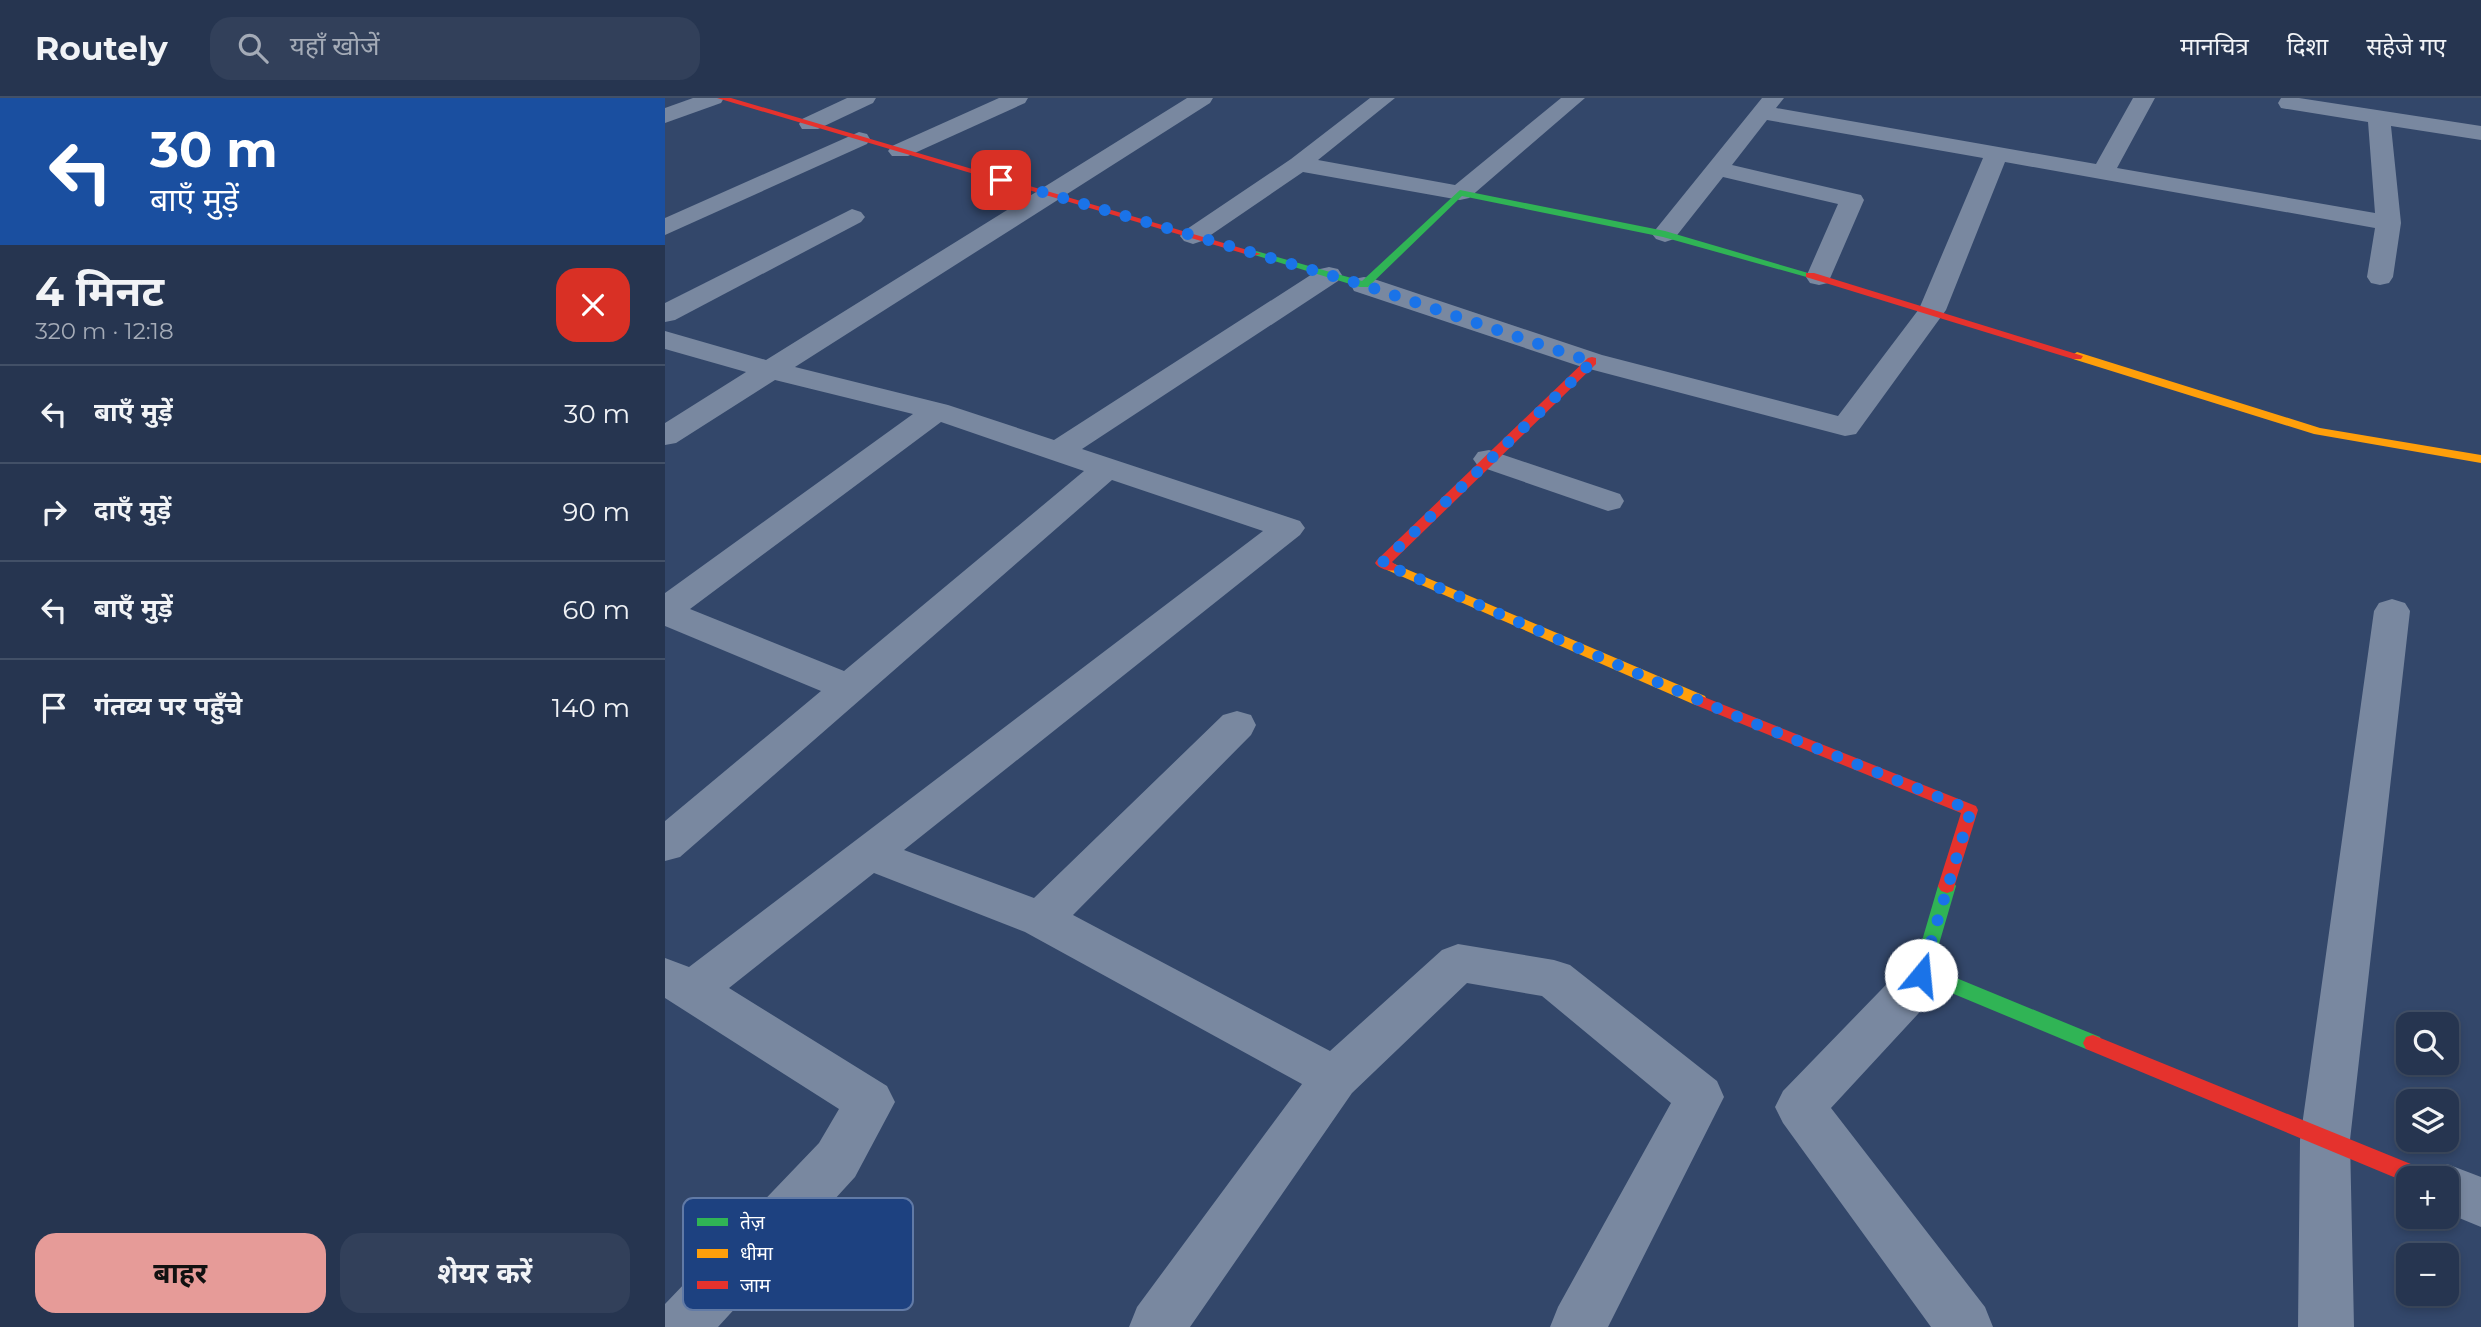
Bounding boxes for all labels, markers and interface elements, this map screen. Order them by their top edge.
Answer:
search box [210,17,700,80]
text: Routely [35,28,168,68]
icon: search [234,29,272,67]
text: यहाँ खोजें [290,30,380,62]
text: मानचित्र [2180,32,2249,61]
text: दिशा [2287,32,2328,61]
text: सहेजे गए [2366,32,2446,61]
text: 30 m [150,120,278,179]
icon: left [35,126,126,217]
pin [971,150,1031,210]
icon: arrive [982,161,1020,199]
text: बाएँ मुड़ें [150,180,239,219]
text: 4 मिनट [35,265,164,317]
button: close [556,268,630,342]
text: 320 m · 12:18 [35,317,174,345]
icon: left [35,395,73,433]
text: बाएँ मुड़ें [94,396,173,428]
text: 30 m [564,398,630,430]
icon: right [35,493,73,531]
text: दाएँ मुड़ें [94,494,171,526]
text: 90 m [563,496,630,528]
icon: left [35,591,73,629]
text: बाएँ मुड़ें [94,592,173,624]
text: 60 m [563,594,630,626]
icon: arrive [35,689,73,727]
text: गंतव्य पर पहुँचे [94,690,242,722]
text: 140 m [552,692,630,724]
position arrow [1884,938,1958,1012]
map controls [2396,1012,2459,1306]
button: search [2396,1012,2459,1075]
button: layers [2396,1089,2459,1152]
button: + [2396,1166,2459,1229]
legend [683,1198,913,1310]
text: तेज़ [740,1211,766,1234]
button: बाहर [35,1233,326,1313]
button: शेयर करें [340,1233,630,1313]
text: धीमा [740,1242,774,1265]
button: − [2396,1243,2459,1306]
text: जाम [740,1274,771,1297]

